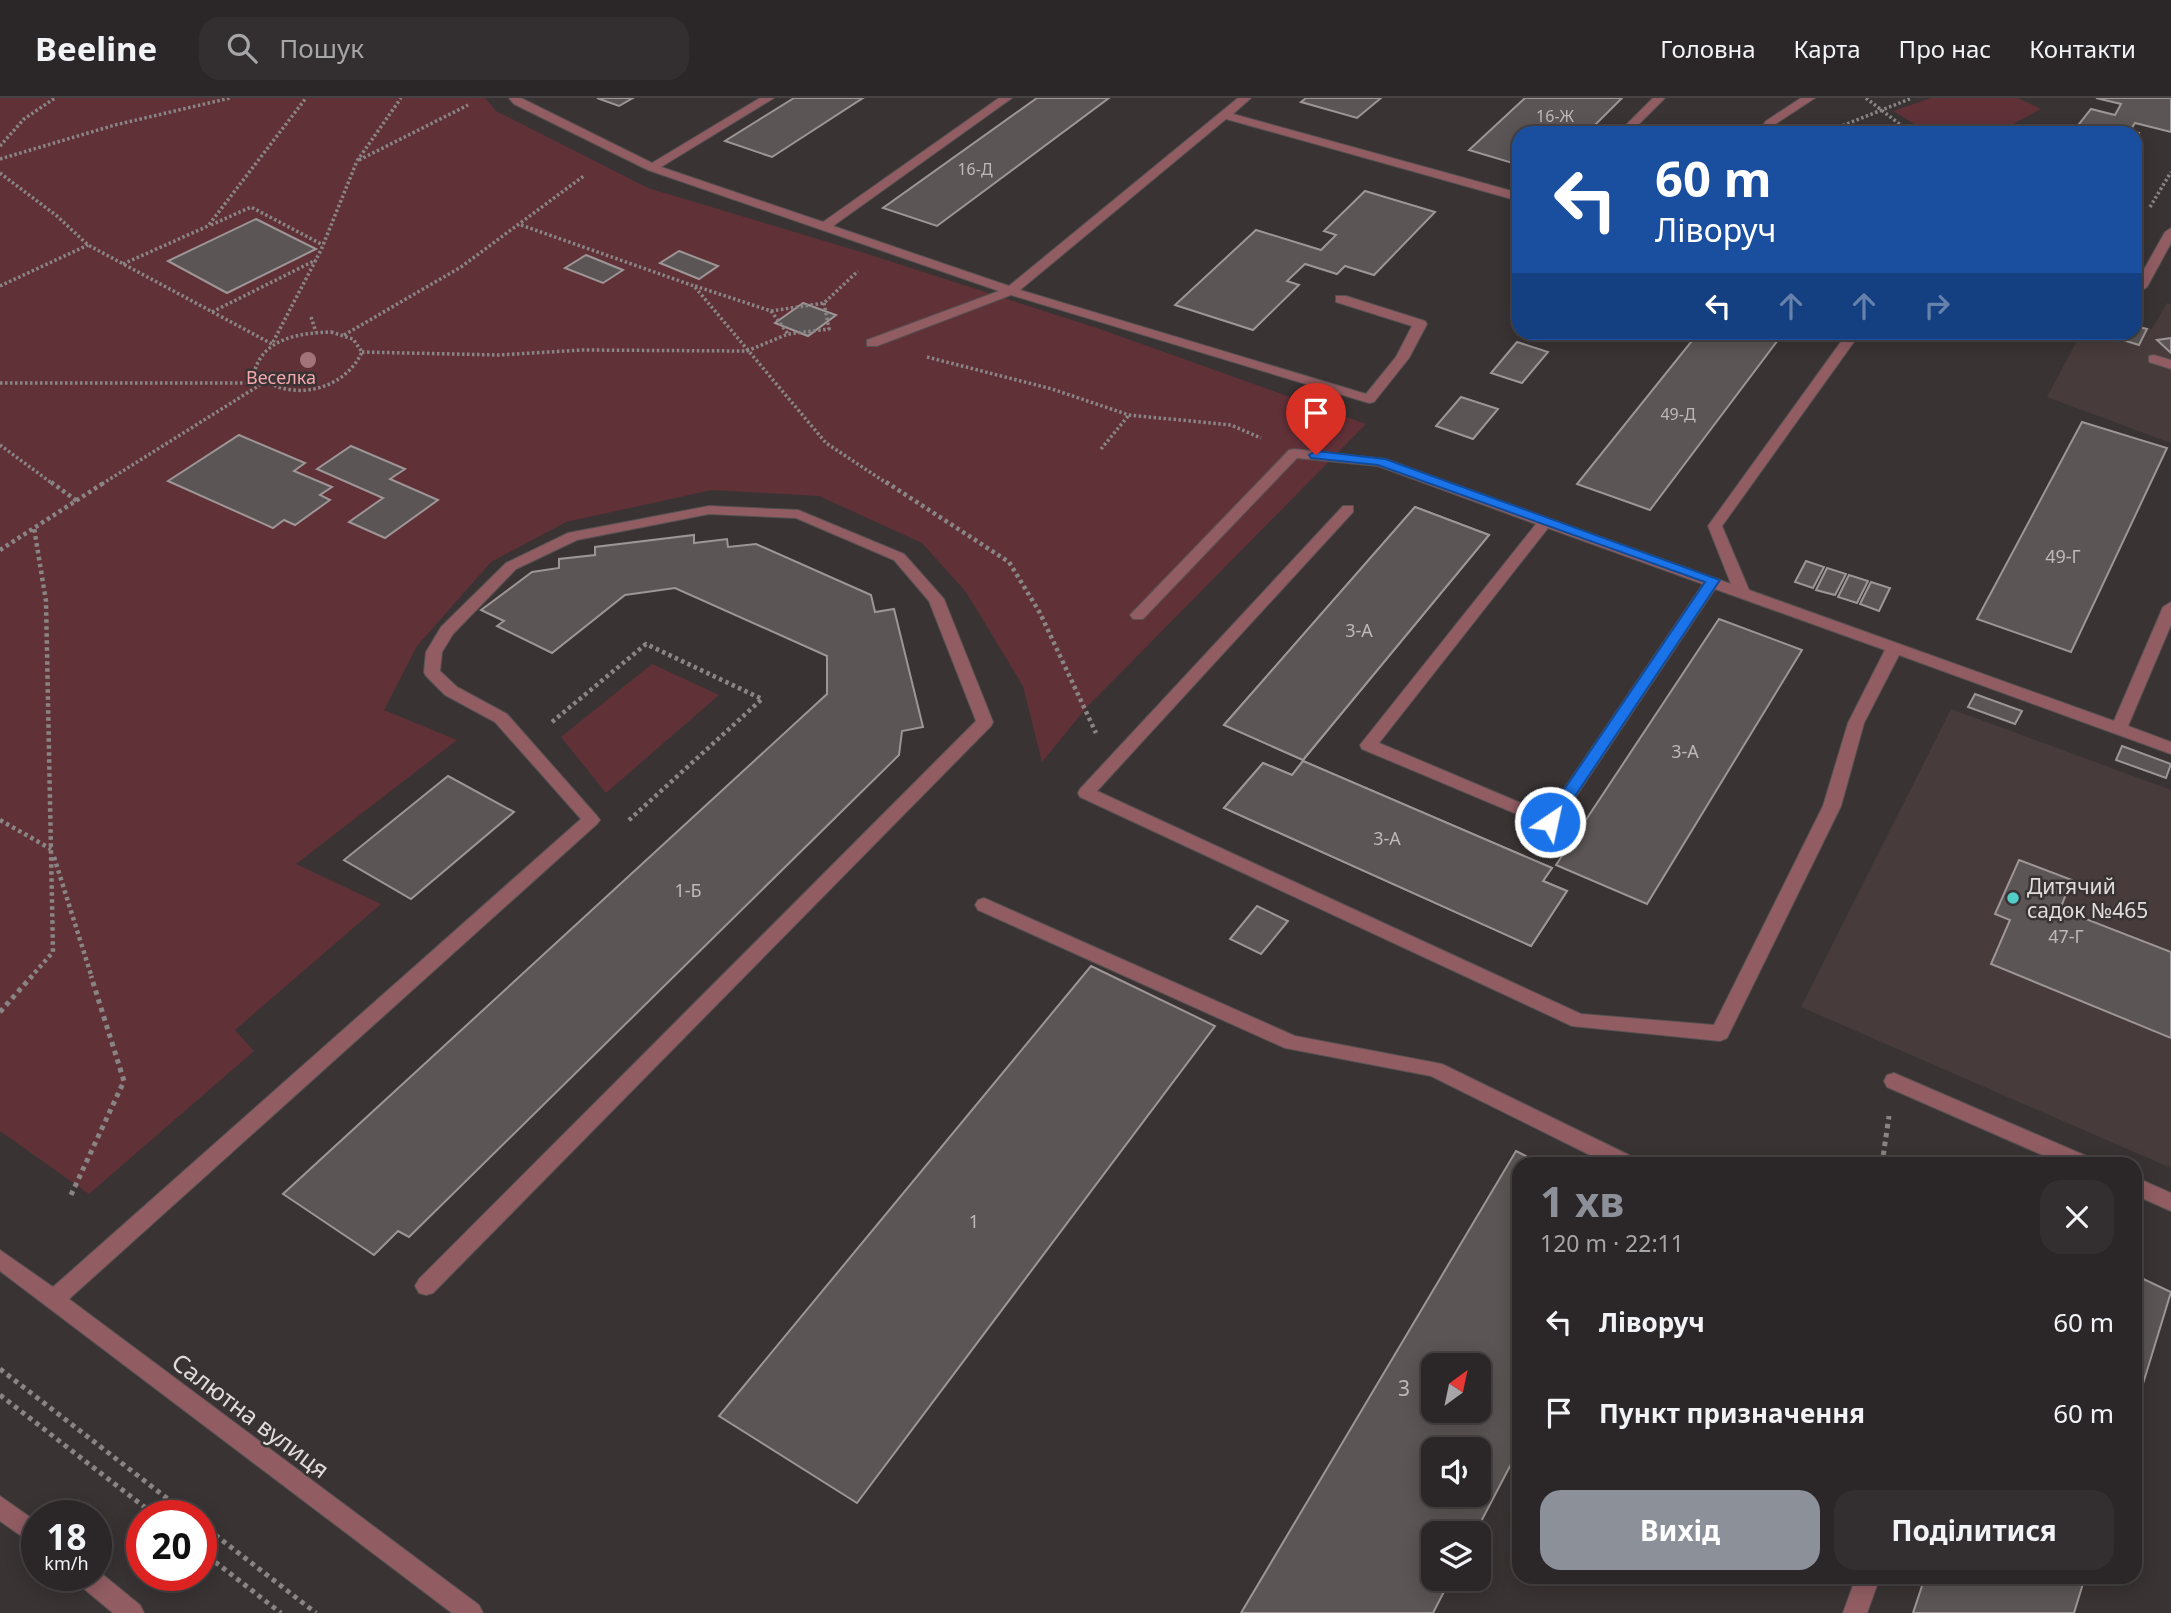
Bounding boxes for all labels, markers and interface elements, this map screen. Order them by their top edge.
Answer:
search box [199,17,689,80]
text: Beeline [35,26,157,71]
icon: search [223,29,261,67]
text: Пошук [279,30,364,66]
text: Головна [1660,32,1756,65]
text: Карта [1794,32,1861,65]
text: Про нас [1899,32,1991,65]
text: Контакти [2029,32,2136,65]
house number: 16-Ж [1536,105,1574,127]
text: 60 m [1655,145,1772,211]
icon: left [1540,154,1631,245]
house number: 16-Д [957,158,993,180]
text: Ліворуч [1655,208,1776,251]
icon: left [1699,287,1737,325]
icon: ahead [1772,287,1810,325]
icon: ahead [1845,287,1883,325]
icon: right [1918,287,1956,325]
park label: Веселка [246,365,316,389]
pin [1286,383,1346,455]
icon: arrive [1297,394,1335,432]
house number: 49-Д [1660,403,1696,425]
house number: 49-Г [2045,544,2081,568]
house number: 3-А [1345,618,1373,642]
house number: 3-А [1671,739,1699,763]
position arrow [1513,785,1587,859]
house number: 3-А [1373,826,1401,850]
place label: Дитячий садок №465 [2027,872,2148,924]
house number: 1-Б [674,878,702,902]
marker: Дитячий садок №465 [2005,890,2021,906]
house number: 47-Г [2048,924,2084,948]
text: 1 хв [1540,1172,1624,1229]
button: close [2040,1180,2114,1254]
house number: 1 [969,1209,979,1233]
text: 120 m · 22:11 [1540,1227,1684,1259]
icon: left [1540,1303,1578,1341]
text: Ліворуч [1599,1304,1705,1340]
text: 60 m [2053,1304,2114,1340]
street label: Салютна вулиця [166,1345,336,1485]
north arrow [1421,1353,1491,1423]
map controls [1421,1353,1491,1591]
house number: 3 [1398,1374,1410,1402]
icon: arrive [1540,1394,1578,1432]
text: Пункт призначення [1599,1395,1865,1431]
text: 60 m [2053,1395,2114,1431]
button: sound [1421,1437,1491,1507]
button: Вихід [1540,1490,1820,1570]
button: Поділитися [1834,1490,2114,1570]
speed limit sign: 20 [126,1500,217,1591]
text: 18 [46,1513,87,1560]
button: layers [1421,1521,1491,1591]
text: km/h [44,1551,89,1575]

